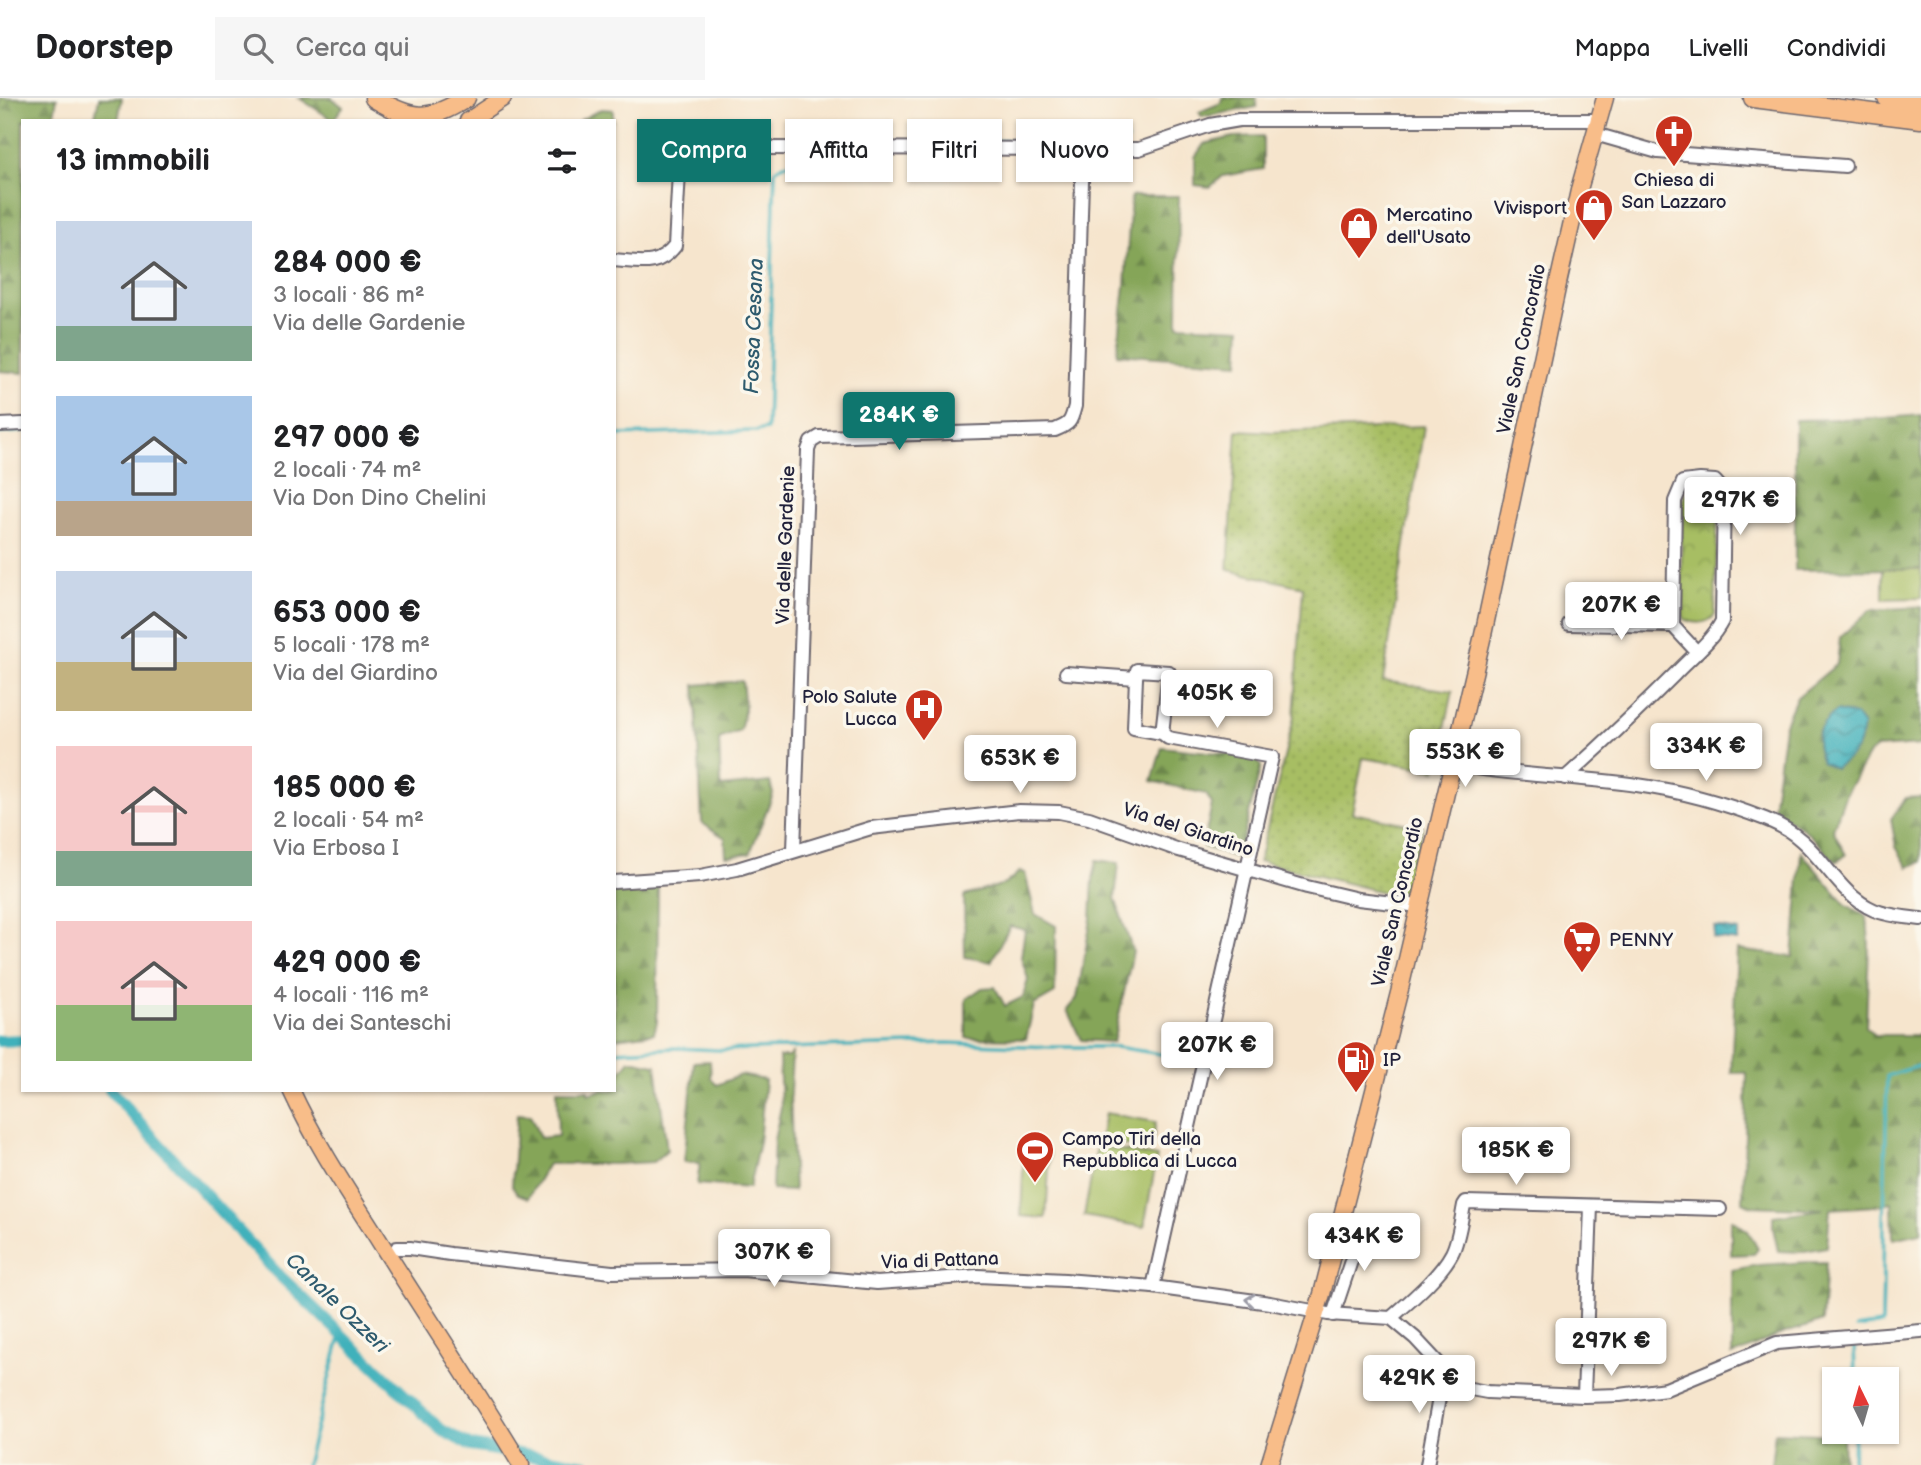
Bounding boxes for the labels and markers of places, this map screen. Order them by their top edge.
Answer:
church icon: Chiesa di San Lazzaro [1653,113,1695,168]
place label: Chiesa di San Lazzaro [1621,169,1727,214]
shop icon: Vivisport [1573,187,1615,242]
place label: Vivisport [1494,197,1567,220]
place label: Mercatino dell'Usato [1386,204,1473,249]
shop icon: Mercatino dell'Usato [1338,205,1380,260]
pin: 284K € [842,392,956,452]
pin: 297K € [1683,478,1797,537]
pin: 207K € [1564,582,1678,642]
pin: 405K € [1160,670,1274,730]
place label: Polo Salute Lucca [802,686,897,731]
hospital icon: Polo Salute Lucca [903,687,945,742]
pin: 334K € [1649,724,1763,783]
pin: 553K € [1408,730,1522,789]
pin: 653K € [963,736,1077,795]
supermarket icon: PENNY [1561,919,1603,974]
place label: PENNY [1609,929,1674,952]
pin: 207K € [1160,1023,1274,1082]
fuel station icon: IP [1335,1039,1377,1094]
place label: IP [1383,1049,1401,1072]
place label: Campo Tiri della Repubblica di Lucca [1062,1128,1237,1173]
pin: 185K € [1459,1128,1573,1187]
sports icon: Campo Tiri della Repubblica di Lucca [1014,1129,1056,1184]
pin: 434K € [1307,1214,1421,1273]
pin: 307K € [717,1230,831,1289]
pin: 297K € [1554,1318,1668,1378]
pin: 429K € [1362,1356,1476,1415]

